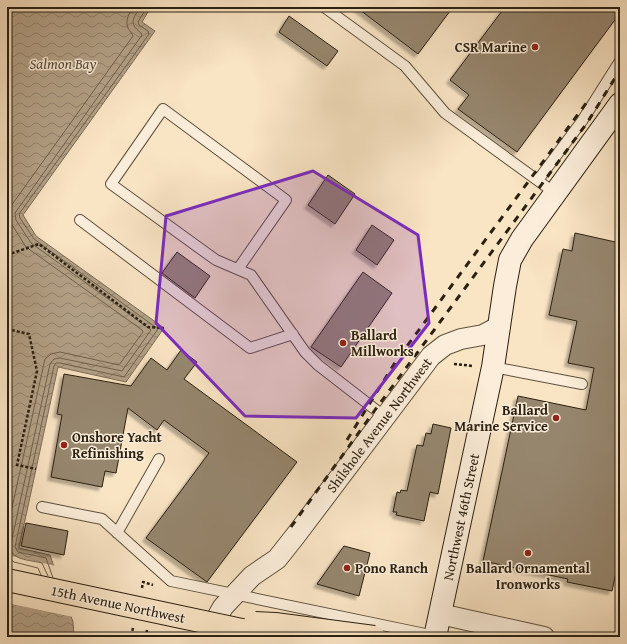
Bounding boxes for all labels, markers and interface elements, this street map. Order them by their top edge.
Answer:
place label: CSR Marine [455,37,527,57]
marker: CSR Marine [530,42,540,52]
water label: Salmon Bay [30,53,97,74]
place label: Ballard Millworks [351,325,414,361]
marker: Ballard Millworks [338,338,348,348]
street label: Shilshole Avenue Northwest [322,353,436,497]
place label: Ballard Marine Service [454,400,548,436]
marker: Ballard Marine Service [551,413,561,423]
place label: Onshore Yacht Refinishing [72,427,163,463]
marker: Onshore Yacht Refinishing [59,440,69,450]
street label: Northwest 46th Street [438,452,484,582]
marker: Ballard Ornamental Ironworks [523,548,533,558]
place label: Pono Ranch [355,558,429,578]
place label: Ballard Ornamental Ironworks [466,558,591,594]
marker: Pono Ranch [342,563,352,573]
street label: 15th Avenue Northwest [49,580,187,628]

